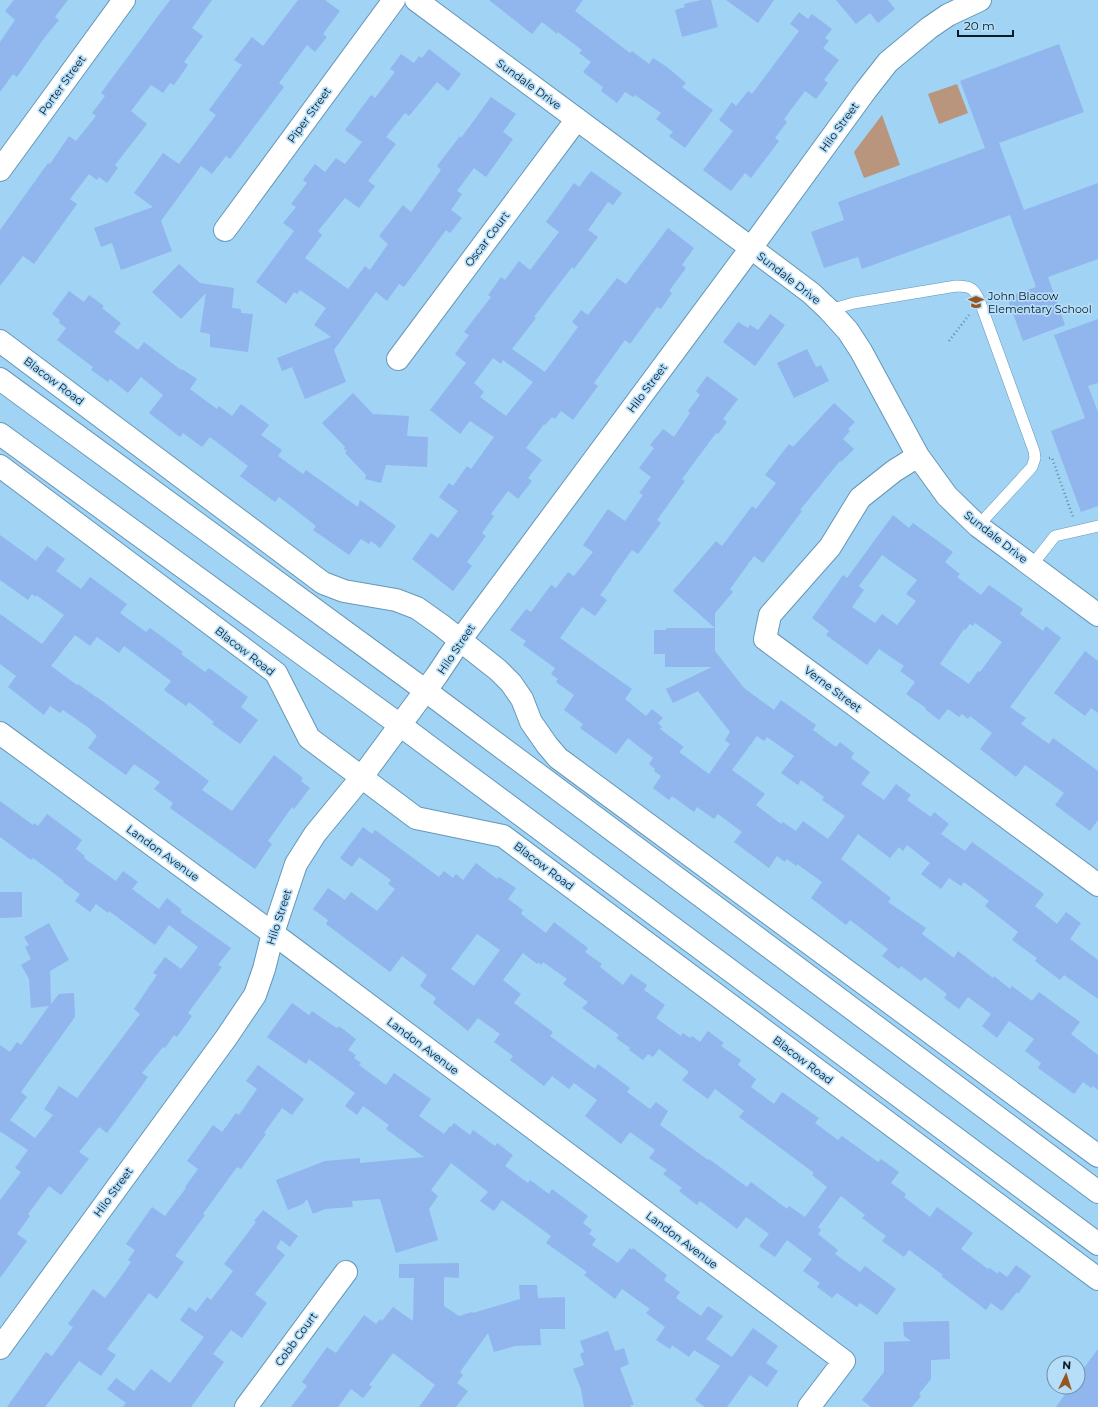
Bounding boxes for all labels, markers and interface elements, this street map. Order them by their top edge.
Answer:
scale bar [958,12,1013,38]
text: 20 m [964,18,995,33]
street label: Porter Street [36,52,89,118]
street label: Sundale Drive [494,56,564,112]
street label: Piper Street [284,84,334,146]
street label: Hilo Street [816,99,862,155]
street label: Oscar Court [462,208,513,269]
street label: Sundale Drive [754,249,824,307]
place label: John Blacow Elementary School [987,289,1092,316]
school or university icon: John Blacow Elementary School [967,293,985,311]
street label: Blacow Road [21,354,87,408]
street label: Hilo Street [624,360,670,415]
street label: Sundale Drive [961,508,1031,566]
street label: Hilo Street [434,621,478,677]
street label: Blacow Road [212,623,278,679]
street label: Verne Street [802,663,865,715]
street label: Landon Avenue [124,822,202,884]
street label: Blacow Road [511,839,577,893]
street label: Hilo Street [263,887,295,947]
street label: Landon Avenue [384,1014,462,1078]
street label: Blacow Road [770,1033,836,1087]
street label: Hilo Street [90,1164,136,1220]
street label: Landon Avenue [643,1208,721,1272]
street label: Cobb Court [272,1309,321,1369]
north arrow [1046,1355,1086,1395]
text: N [1062,1358,1072,1372]

